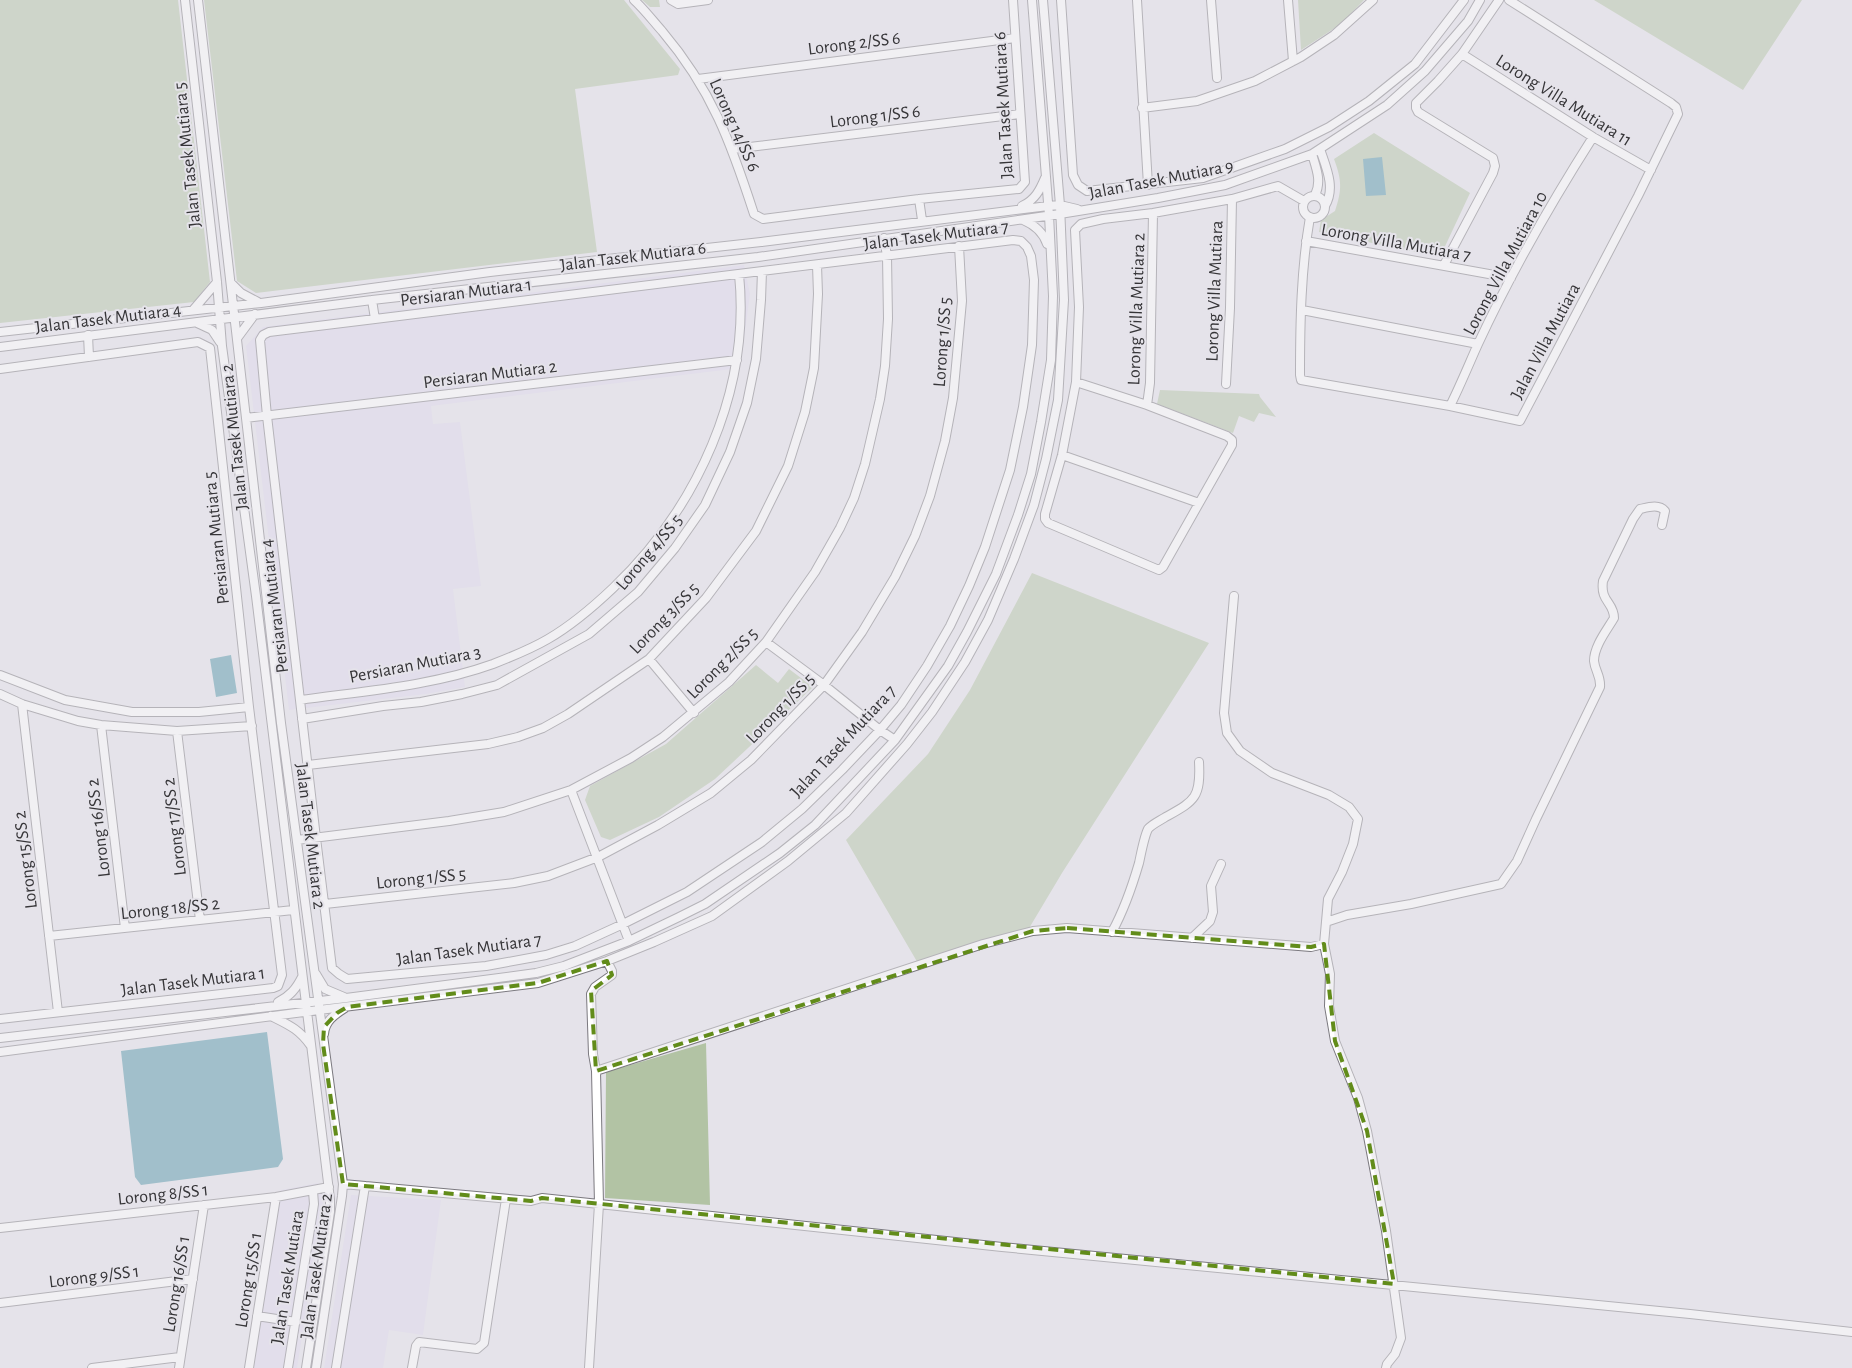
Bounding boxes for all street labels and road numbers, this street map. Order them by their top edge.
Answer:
street label: Lorong 2/SS 6 [807,29,901,59]
street label: Jalan Tasek Mutiara 6 [991,31,1017,179]
street label: Lorong Villa Mutiara 11 [1492,52,1635,150]
street label: Lorong 14/SS 6 [706,76,763,175]
street label: Jalan Tasek Mutiara 5 [171,81,205,229]
street label: Lorong 1/SS 6 [829,103,921,131]
street label: Jalan Tasek Mutiara 9 [1087,157,1235,203]
street label: Lorong Villa Mutiara 10 [1460,189,1551,338]
street label: Jalan Tasek Mutiara 7 [862,218,1010,254]
street label: Lorong Villa Mutiara [1204,220,1226,362]
street label: Lorong Villa Mutiara 7 [1320,221,1472,265]
street label: Lorong Villa Mutiara 2 [1125,233,1149,386]
street label: Jalan Tasek Mutiara 6 [559,239,707,275]
street label: Persiaran Mutiara 1 [399,276,533,310]
street label: Jalan Villa Mutiara [1508,281,1584,402]
street label: Lorong 1/SS 5 [931,296,955,388]
street label: Jalan Tasek Mutiara 4 [34,301,183,337]
street label: Persiaran Mutiara 2 [422,358,558,392]
street label: Jalan Tasek Mutiara 2 [218,363,252,511]
street label: Persiaran Mutiara 5 [201,471,233,605]
street label: Lorong 4/SS 5 [613,511,686,594]
street label: Persiaran Mutiara 4 [258,538,292,674]
street label: Lorong 3/SS 5 [626,580,703,658]
street label: Lorong 2/SS 5 [684,625,762,703]
street label: Persiaran Mutiara 3 [348,643,482,687]
street label: Lorong 1/SS 5 [743,670,819,747]
street label: Jalan Tasek Mutiara 7 [787,682,900,801]
street label: Jalan Tasek Mutiara 2 [292,762,328,910]
street label: Lorong 16/SS 2 [84,777,114,878]
street label: Lorong 17/SS 2 [160,777,190,877]
street label: Lorong 15/SS 2 [11,810,41,910]
street label: Lorong 1/SS 5 [375,865,467,893]
street label: Lorong 18/SS 2 [120,895,220,923]
street label: Jalan Tasek Mutiara 7 [396,931,543,969]
street label: Jalan Tasek Mutiara 1 [120,964,266,1000]
street label: Lorong 8/SS 1 [117,1181,209,1209]
street label: Jalan Tasek Mutiara 2 [298,1192,336,1340]
street label: Jalan Tasek Mutiara [268,1209,307,1346]
street label: Lorong 15/SS 1 [233,1231,265,1329]
street label: Lorong 16/SS 1 [160,1235,193,1334]
street label: Lorong 9/SS 1 [48,1263,140,1291]

